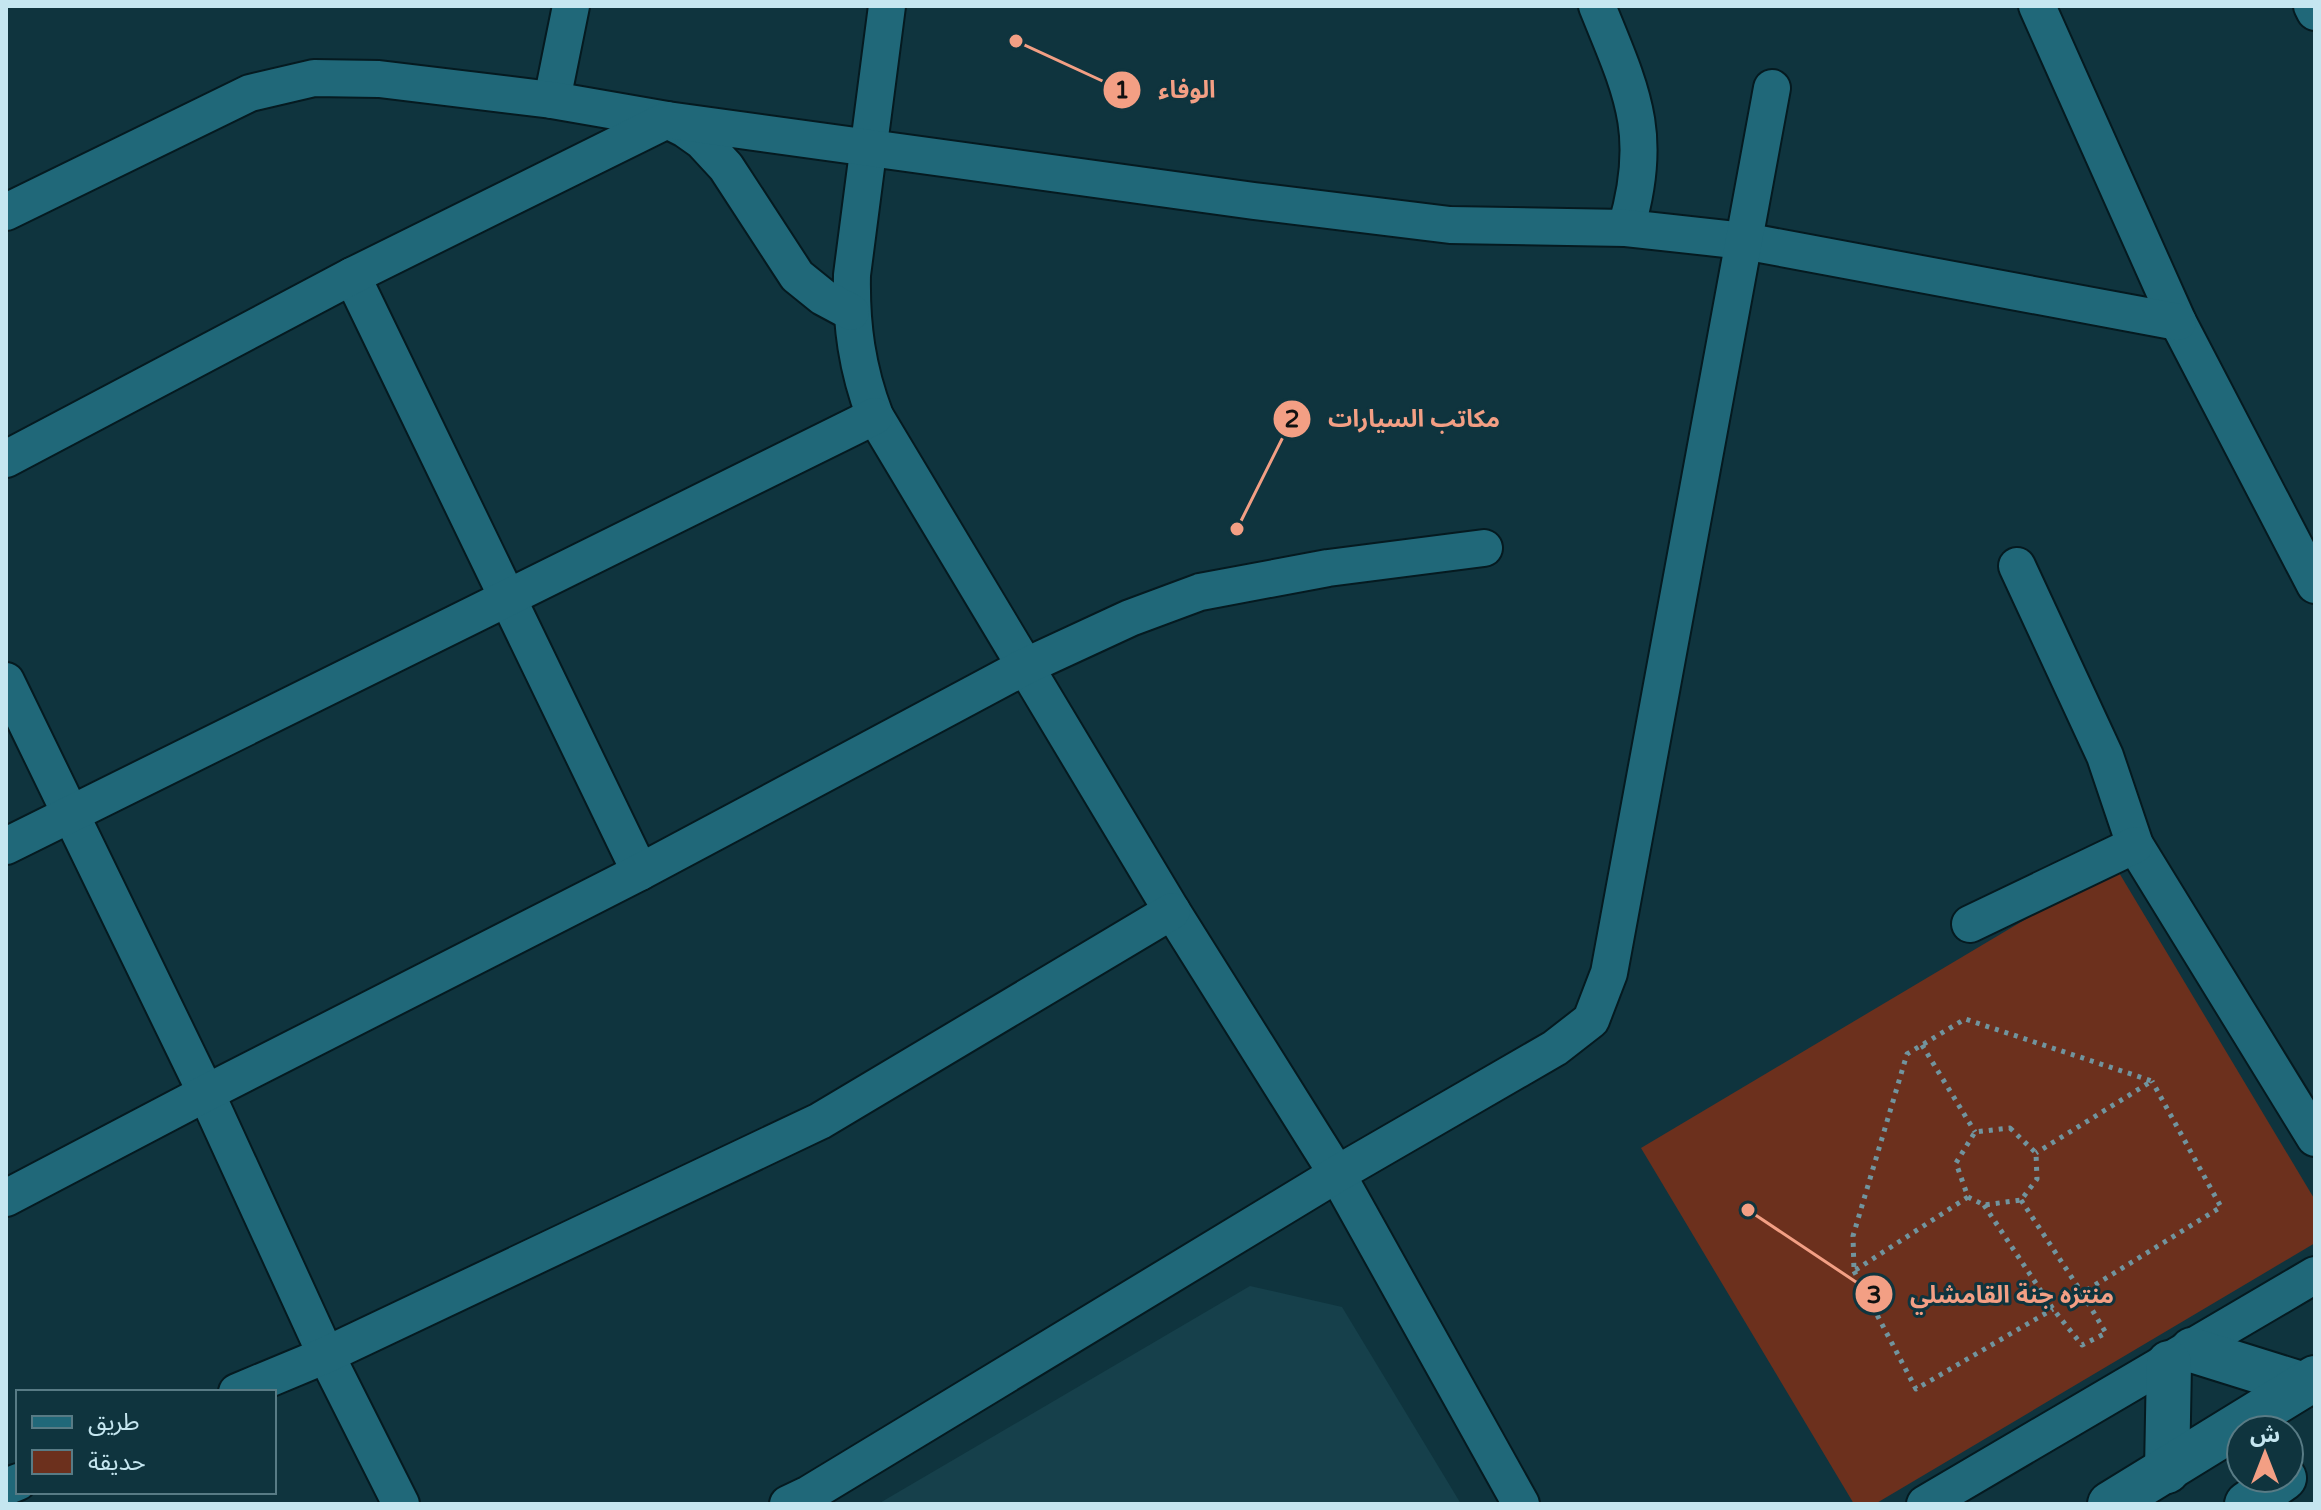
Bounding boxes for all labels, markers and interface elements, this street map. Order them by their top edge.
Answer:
callout: الوفاء [1102,66,1231,114]
text: 1 [1114,76,1130,105]
text: الوفاء [1158,76,1216,105]
callout: مكاتب السيارات [1272,395,1516,443]
text: 2 [1284,405,1300,434]
text: مكاتب السيارات [1328,405,1500,434]
callout: منتزه جنة القامشلي [1854,1270,2130,1318]
text: 3 [1866,1281,1882,1310]
text: منتزه جنة القامشلي [1910,1281,2114,1315]
legend [16,1390,276,1494]
text: طريق [88,1408,140,1437]
north arrow [2225,1414,2305,1494]
text: ش [2250,1422,2280,1448]
text: حديقة [88,1448,146,1477]

